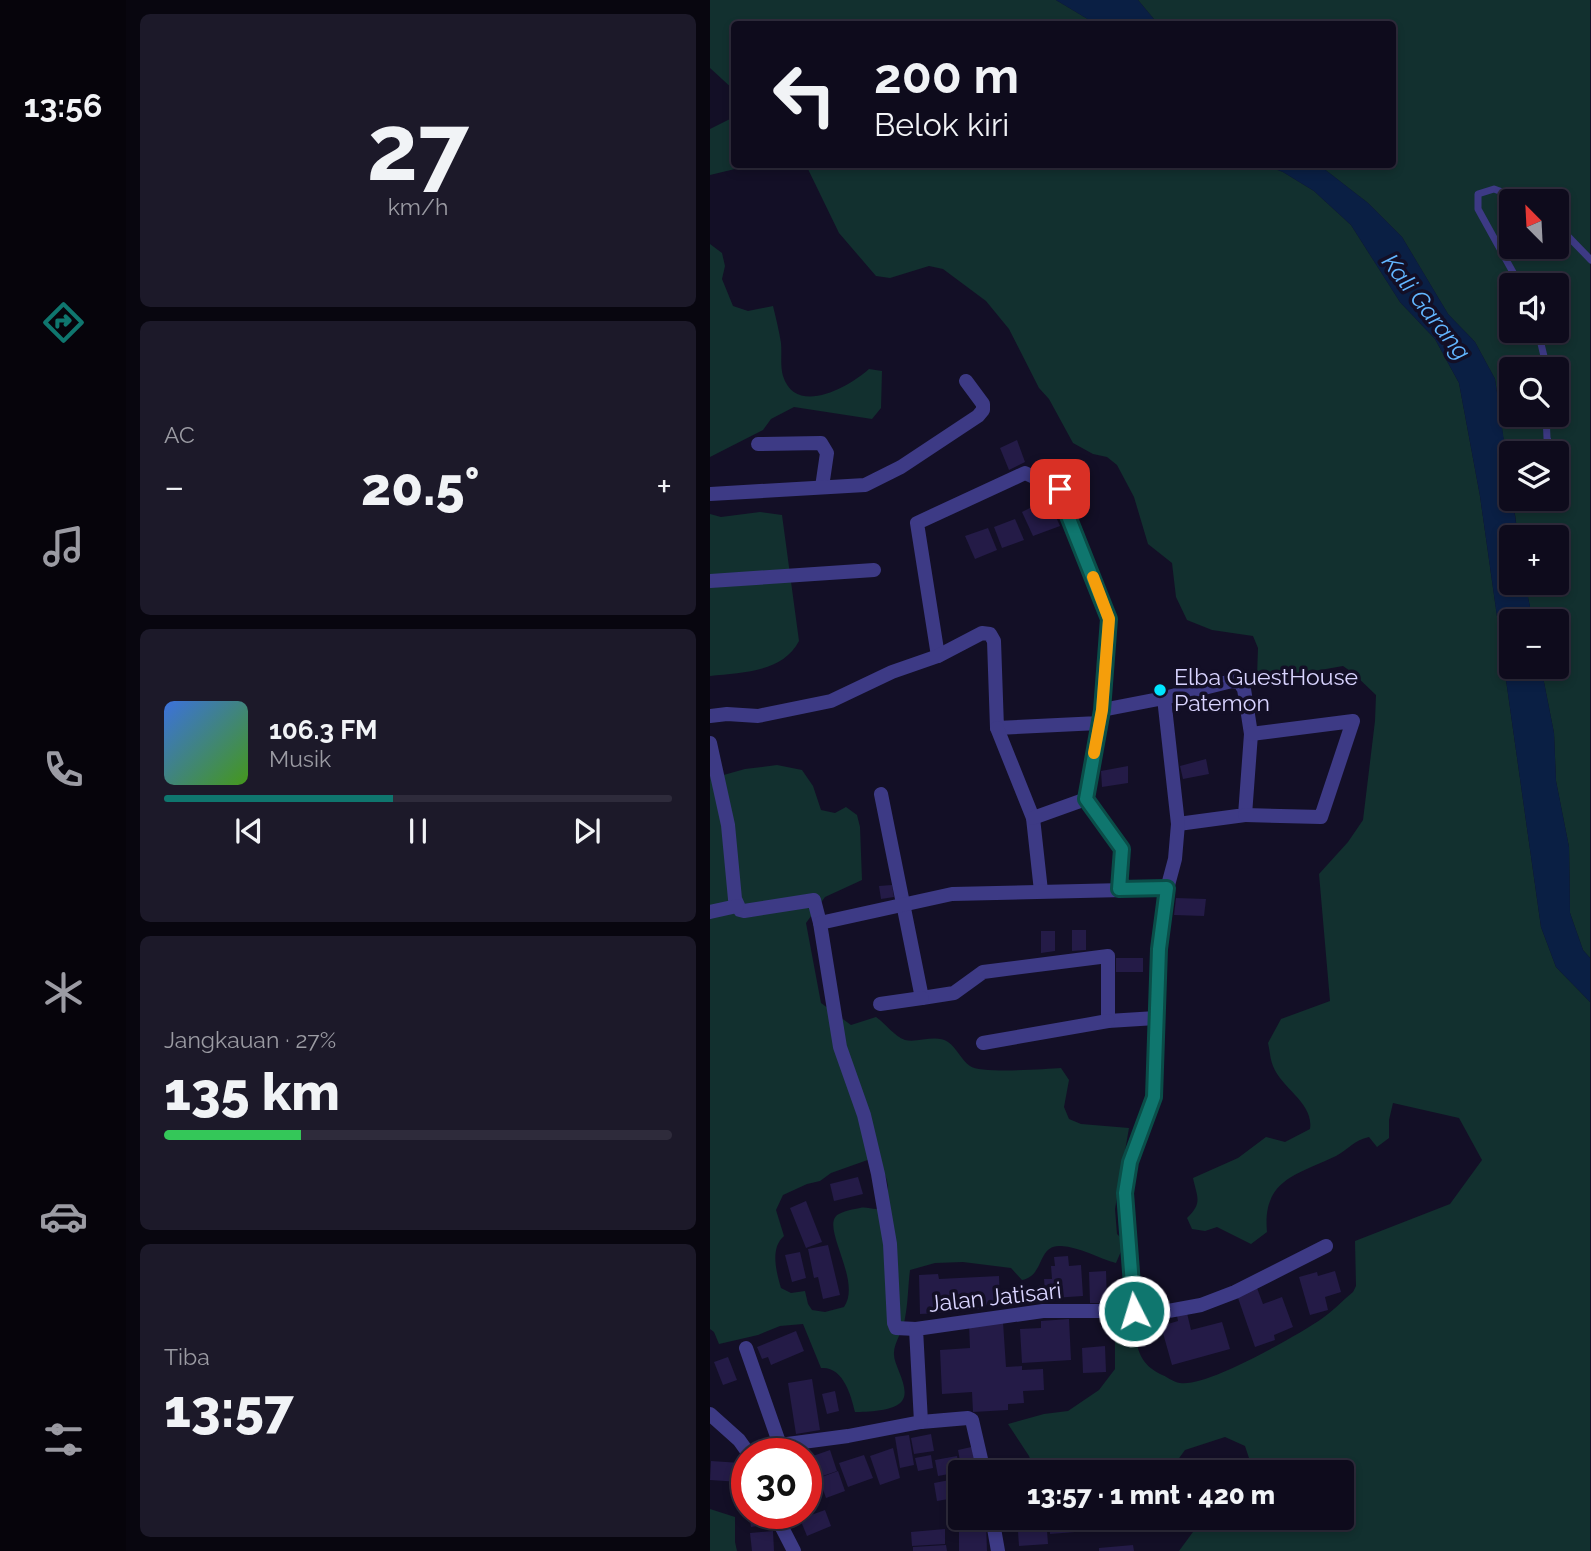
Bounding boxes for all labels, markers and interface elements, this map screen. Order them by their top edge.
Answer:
text: 200 m [874,47,1019,104]
icon: left [759,49,850,140]
text: 13:56 [24,87,102,124]
text: 27 [367,94,469,201]
text: Belok kiri [874,106,1009,143]
north arrow [1499,189,1569,259]
map controls [1499,189,1569,679]
text: km/h [388,193,448,220]
water label: Kali Garang [1376,248,1477,365]
button: sound [1499,273,1569,343]
icon: directions [39,298,88,347]
button: search [1499,357,1569,427]
text: AC [164,421,195,448]
button: layers [1499,441,1569,511]
text: 20.5° [361,456,480,517]
pin [1030,459,1090,519]
text: − [164,464,184,509]
text: + [656,464,672,509]
icon: arrive [1041,470,1079,508]
icon: music [39,522,88,571]
button: + [1499,525,1569,595]
button: − [1499,609,1569,679]
place label: Elba GuestHouse Patemon [1174,663,1358,716]
marker: Elba GuestHouse Patemon [1152,682,1168,698]
text: 106.3 FM [269,715,378,745]
icon: phone [39,745,88,794]
text: Musik [269,745,331,772]
icon: previous [230,812,268,850]
icon: pause [399,812,437,850]
icon: next [568,812,606,850]
icon: climate [39,968,88,1017]
text: Jangkauan · 27% [164,1026,336,1053]
text: 135 km [164,1061,340,1122]
icon: car [39,1192,88,1241]
position arrow [1097,1274,1171,1348]
street label: Jalan Jatisari [927,1276,1063,1317]
text: Tiba [164,1343,210,1370]
text: 13:57 [164,1378,294,1439]
icon: filters [39,1415,88,1464]
speed limit sign: 30 [731,1438,822,1529]
text: 13:57 · 1 mnt · 420 m [1027,1480,1275,1510]

